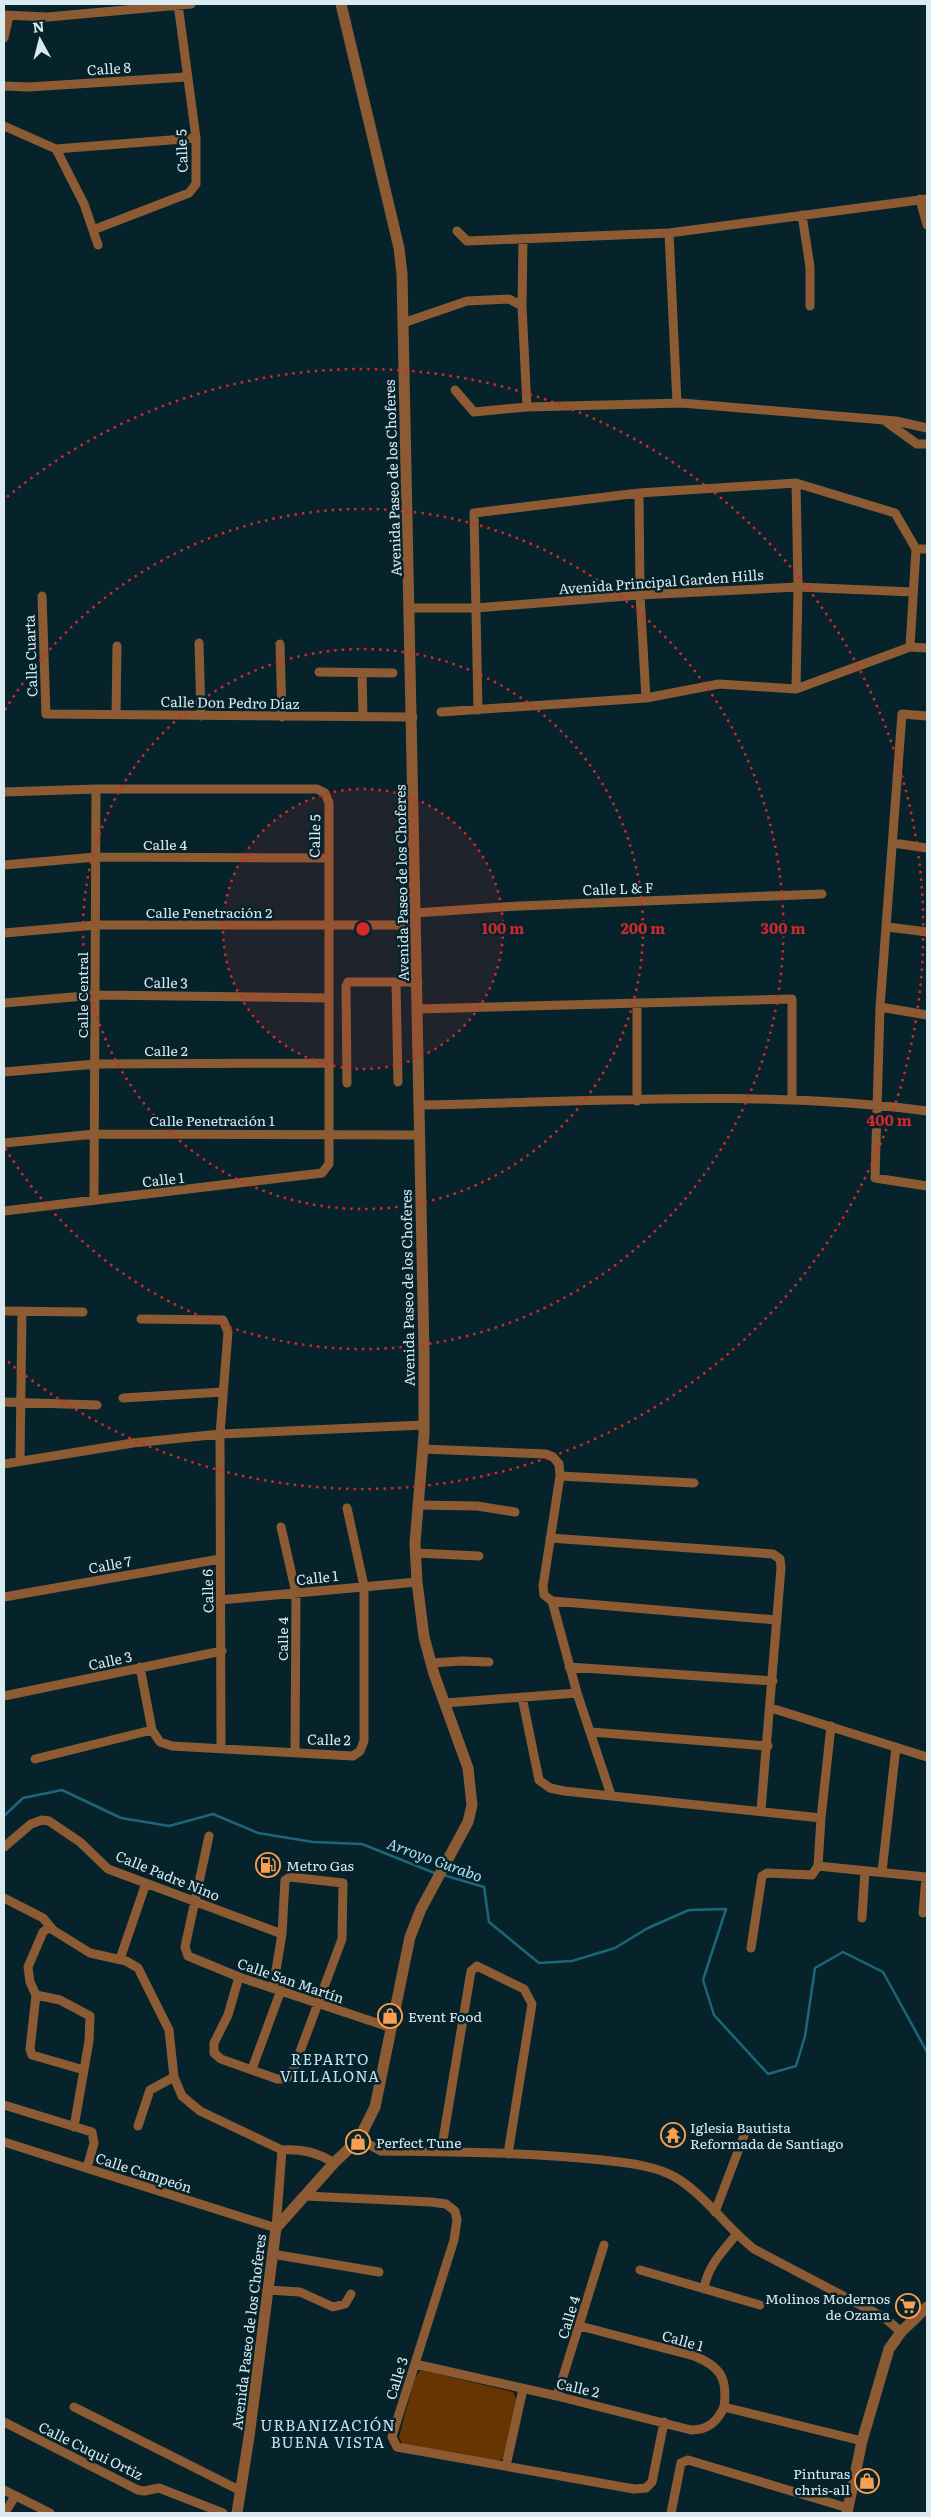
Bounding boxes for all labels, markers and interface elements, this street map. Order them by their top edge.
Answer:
north arrow [15,15,65,65]
text: N [31,15,46,37]
street label: Calle 8 [86,56,132,80]
street label: Calle 5 [170,129,192,173]
street label: Avenida Paseo de los Choferes [379,379,405,577]
street label: Avenida Principal Garden Hills [558,564,764,598]
street label: Calle Cuarta [19,614,41,697]
street label: Calle Don Pedro Díaz [160,691,300,713]
street label: Avenida Paseo de los Choferes [389,784,413,982]
street label: Calle 5 [304,814,324,858]
street label: Calle 4 [143,834,187,854]
street label: Calle L & F [582,877,654,899]
street label: Calle Penetración 2 [146,902,272,922]
text: 100 m [482,916,524,939]
text: 200 m [621,916,665,939]
text: 300 m [761,916,805,939]
centre of rings [354,920,372,938]
street label: Calle Central [72,951,92,1038]
street label: Calle 3 [144,972,188,992]
street label: Calle 2 [144,1040,188,1060]
text: 400 m [866,1108,912,1131]
street label: Calle Penetración 1 [149,1110,275,1130]
street label: Calle 1 [141,1167,185,1191]
street label: Avenida Paseo de los Choferes [395,1189,419,1387]
street label: Calle 7 [87,1550,133,1578]
street label: Calle 1 [295,1565,339,1589]
street label: Calle 6 [197,1568,217,1613]
street label: Calle 4 [272,1617,292,1661]
street label: Calle 3 [86,1646,134,1674]
street label: Calle 2 [307,1729,351,1749]
water label: Arroyo Gurabo [384,1831,486,1887]
street label: Calle Padre Nino [113,1845,223,1905]
fuel station icon: Metro Gas [255,1852,281,1878]
place label: Metro Gas [286,1855,354,1875]
street label: Calle San Martín [235,1952,347,2008]
shop icon: Event Food [377,2003,403,2029]
place label: Event Food [408,2006,482,2026]
district label: REPARTO VILLALONA [280,2047,380,2087]
place label: Iglesia Bautista Reformada de Santiago [690,2117,844,2153]
temple icon: Iglesia Bautista Reformada de Santiago [660,2122,686,2148]
shop icon: Perfect Tune [345,2129,371,2155]
place label: Perfect Tune [376,2132,462,2152]
street label: Calle Campeón [93,2147,195,2197]
street label: Avenida Paseo de los Choferes [226,2233,270,2431]
place label: Molinos Modernos de Ozama [765,2288,890,2324]
street label: Calle 4 [552,2293,584,2341]
supermarket icon: Molinos Modernos de Ozama [895,2293,921,2319]
street label: Calle 1 [660,2325,706,2356]
street label: Calle 3 [380,2354,412,2402]
street label: Calle 2 [555,2372,601,2402]
district label: URBANIZACIÓN BUENA VISTA [260,2413,396,2453]
street label: Calle Cuqui Ortiz [35,2416,147,2484]
place label: Pinturas chris-all [793,2463,850,2499]
shop icon: Pinturas chris-all [854,2468,880,2494]

